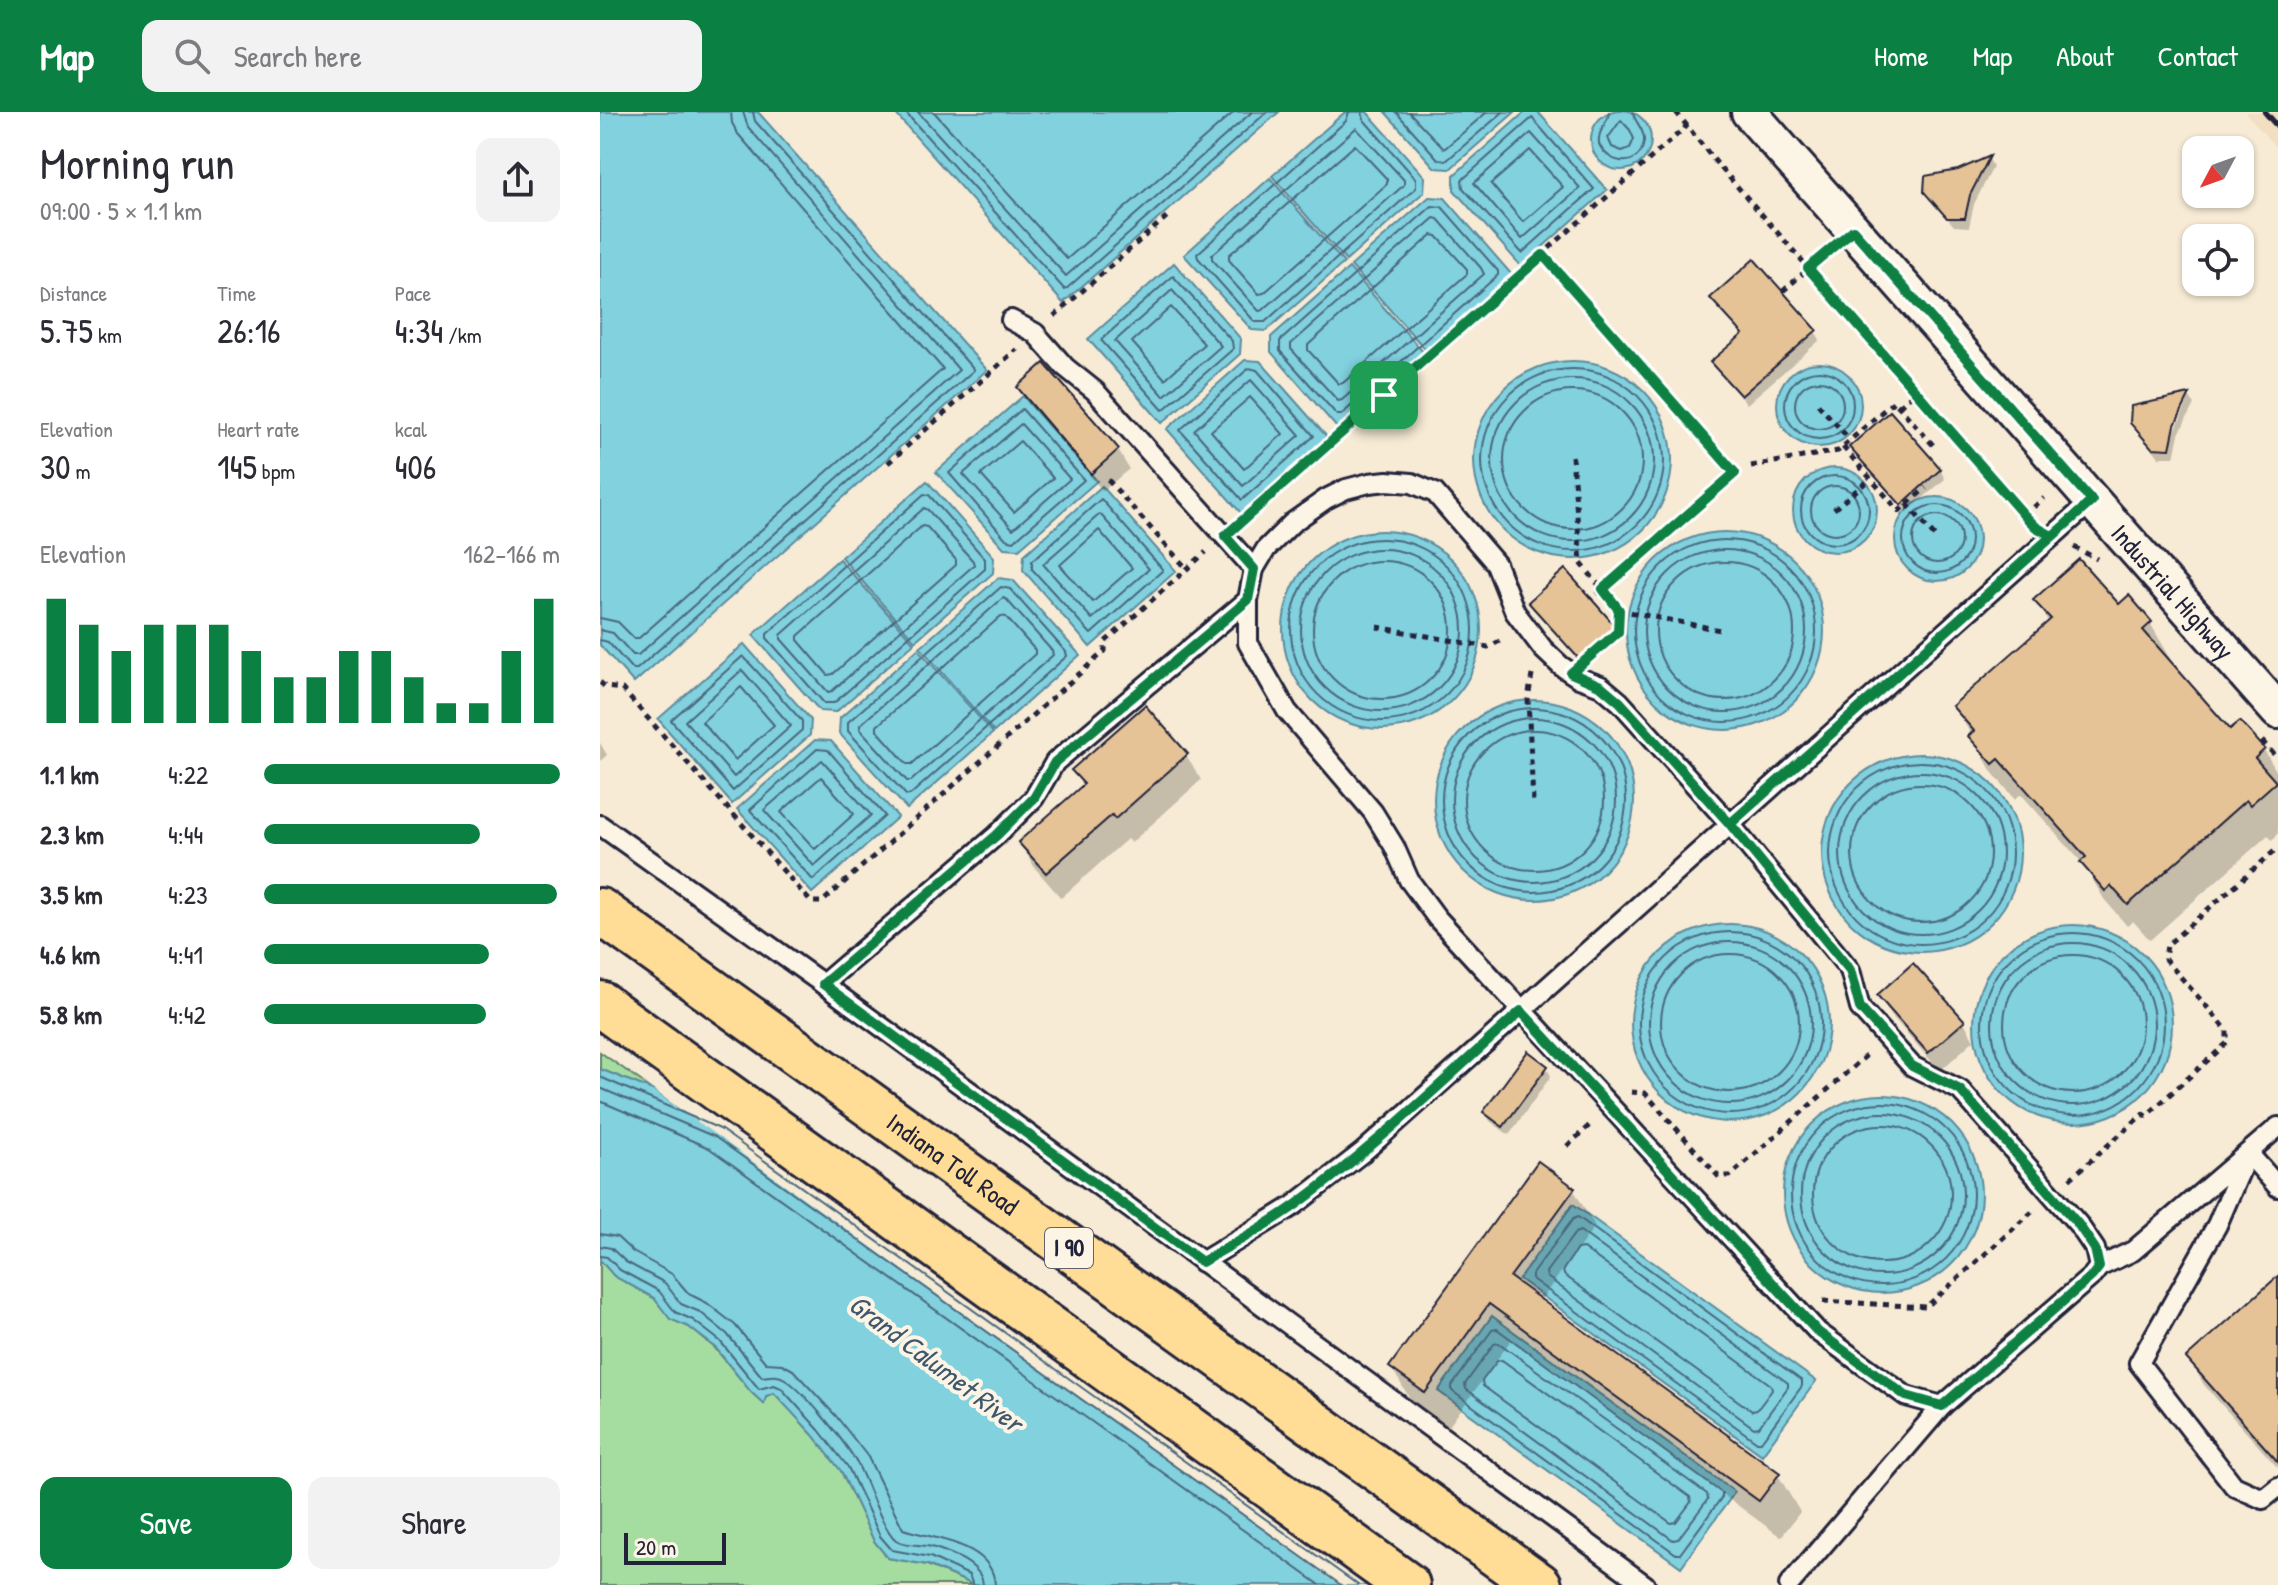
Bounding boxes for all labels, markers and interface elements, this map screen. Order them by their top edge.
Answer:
search box [142,20,702,92]
text: Map [40,30,94,82]
icon: search [170,34,214,78]
text: Search here [234,36,362,76]
text: Home [1874,37,1929,75]
text: Map [1973,37,2012,75]
text: About [2056,37,2114,75]
text: Contact [2158,37,2238,75]
text: Morning run [40,133,235,193]
north arrow [2182,136,2254,208]
map controls [2182,136,2254,296]
button: share [476,138,560,222]
text: 09:00 · 5 × 1.1 km [40,193,202,228]
button: locate [2182,224,2254,296]
text: Distance [40,278,107,308]
text: Time [217,278,256,308]
text: Pace [395,278,431,308]
text: 5.75 [40,308,93,354]
text: 26:16 [217,308,281,354]
text: 4:34 [395,308,443,354]
text: km [93,320,122,350]
text: /km [443,320,482,350]
pin [1350,361,1418,429]
icon: arrive [1362,373,1406,417]
text: Elevation [40,414,113,444]
text: Heart rate [217,414,300,444]
text: kcal [395,414,427,444]
text: 30 [40,444,70,490]
text: 145 [217,444,257,490]
text: 406 [395,444,436,490]
text: m [70,456,91,486]
text: bpm [257,456,295,486]
street label: Industrial Highway [2104,516,2242,667]
text: Elevation [40,536,126,571]
text: 162–166 m [463,536,560,571]
text: 1.1 km [40,757,99,792]
text: 4:22 [168,757,208,792]
text: 2.3 km [40,817,104,852]
text: 4:44 [168,817,203,852]
text: 3.5 km [40,877,103,912]
text: 4:23 [168,877,208,912]
text: 4.6 km [40,937,100,972]
text: 4:41 [168,937,203,972]
text: 5.8 km [40,997,102,1032]
text: 4:42 [168,997,206,1032]
street label: Indiana Toll Road [880,1104,1026,1223]
road number: I 90 [1045,1228,1093,1268]
water label: Grand Calumet River [841,1285,1033,1443]
button: Save [40,1477,292,1569]
button: Share [308,1477,560,1569]
scale bar [624,1529,726,1565]
text: 20 m [636,1532,676,1562]

